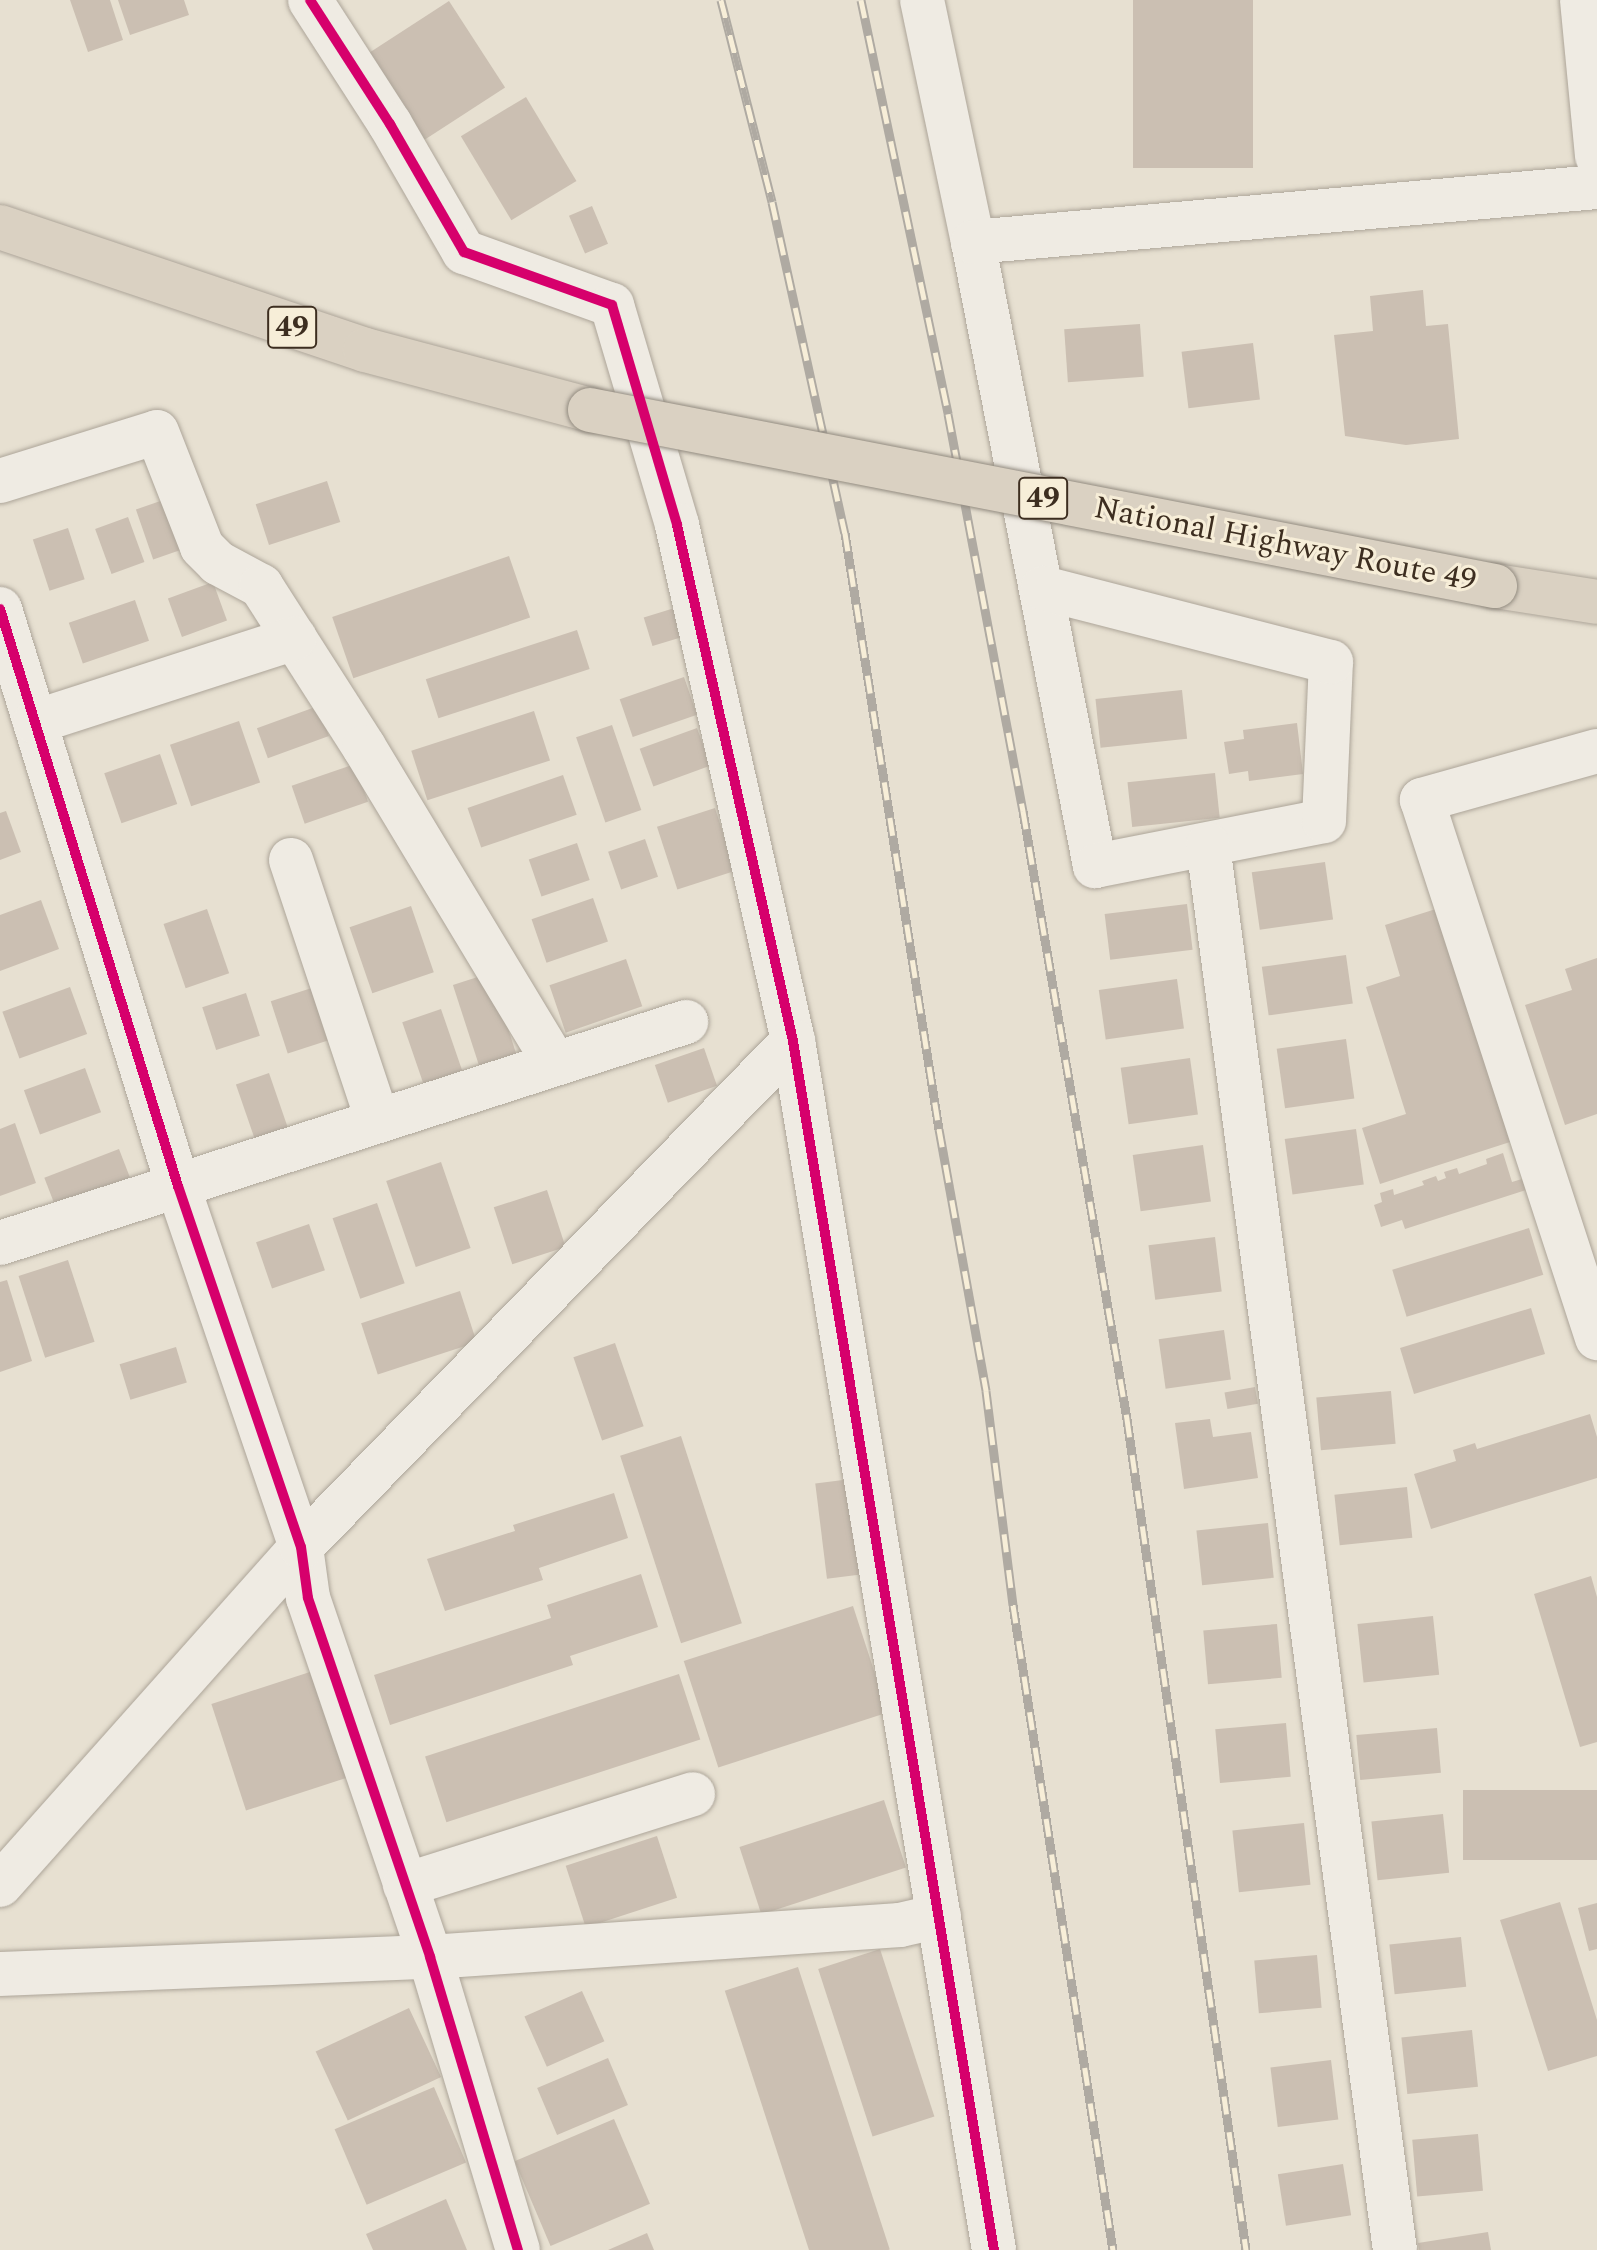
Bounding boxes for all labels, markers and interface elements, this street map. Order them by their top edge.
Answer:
road number: 49 [266,301,318,353]
road number: 49 [1017,472,1069,524]
street label: National Highway Route 49 [1091,489,1479,601]

